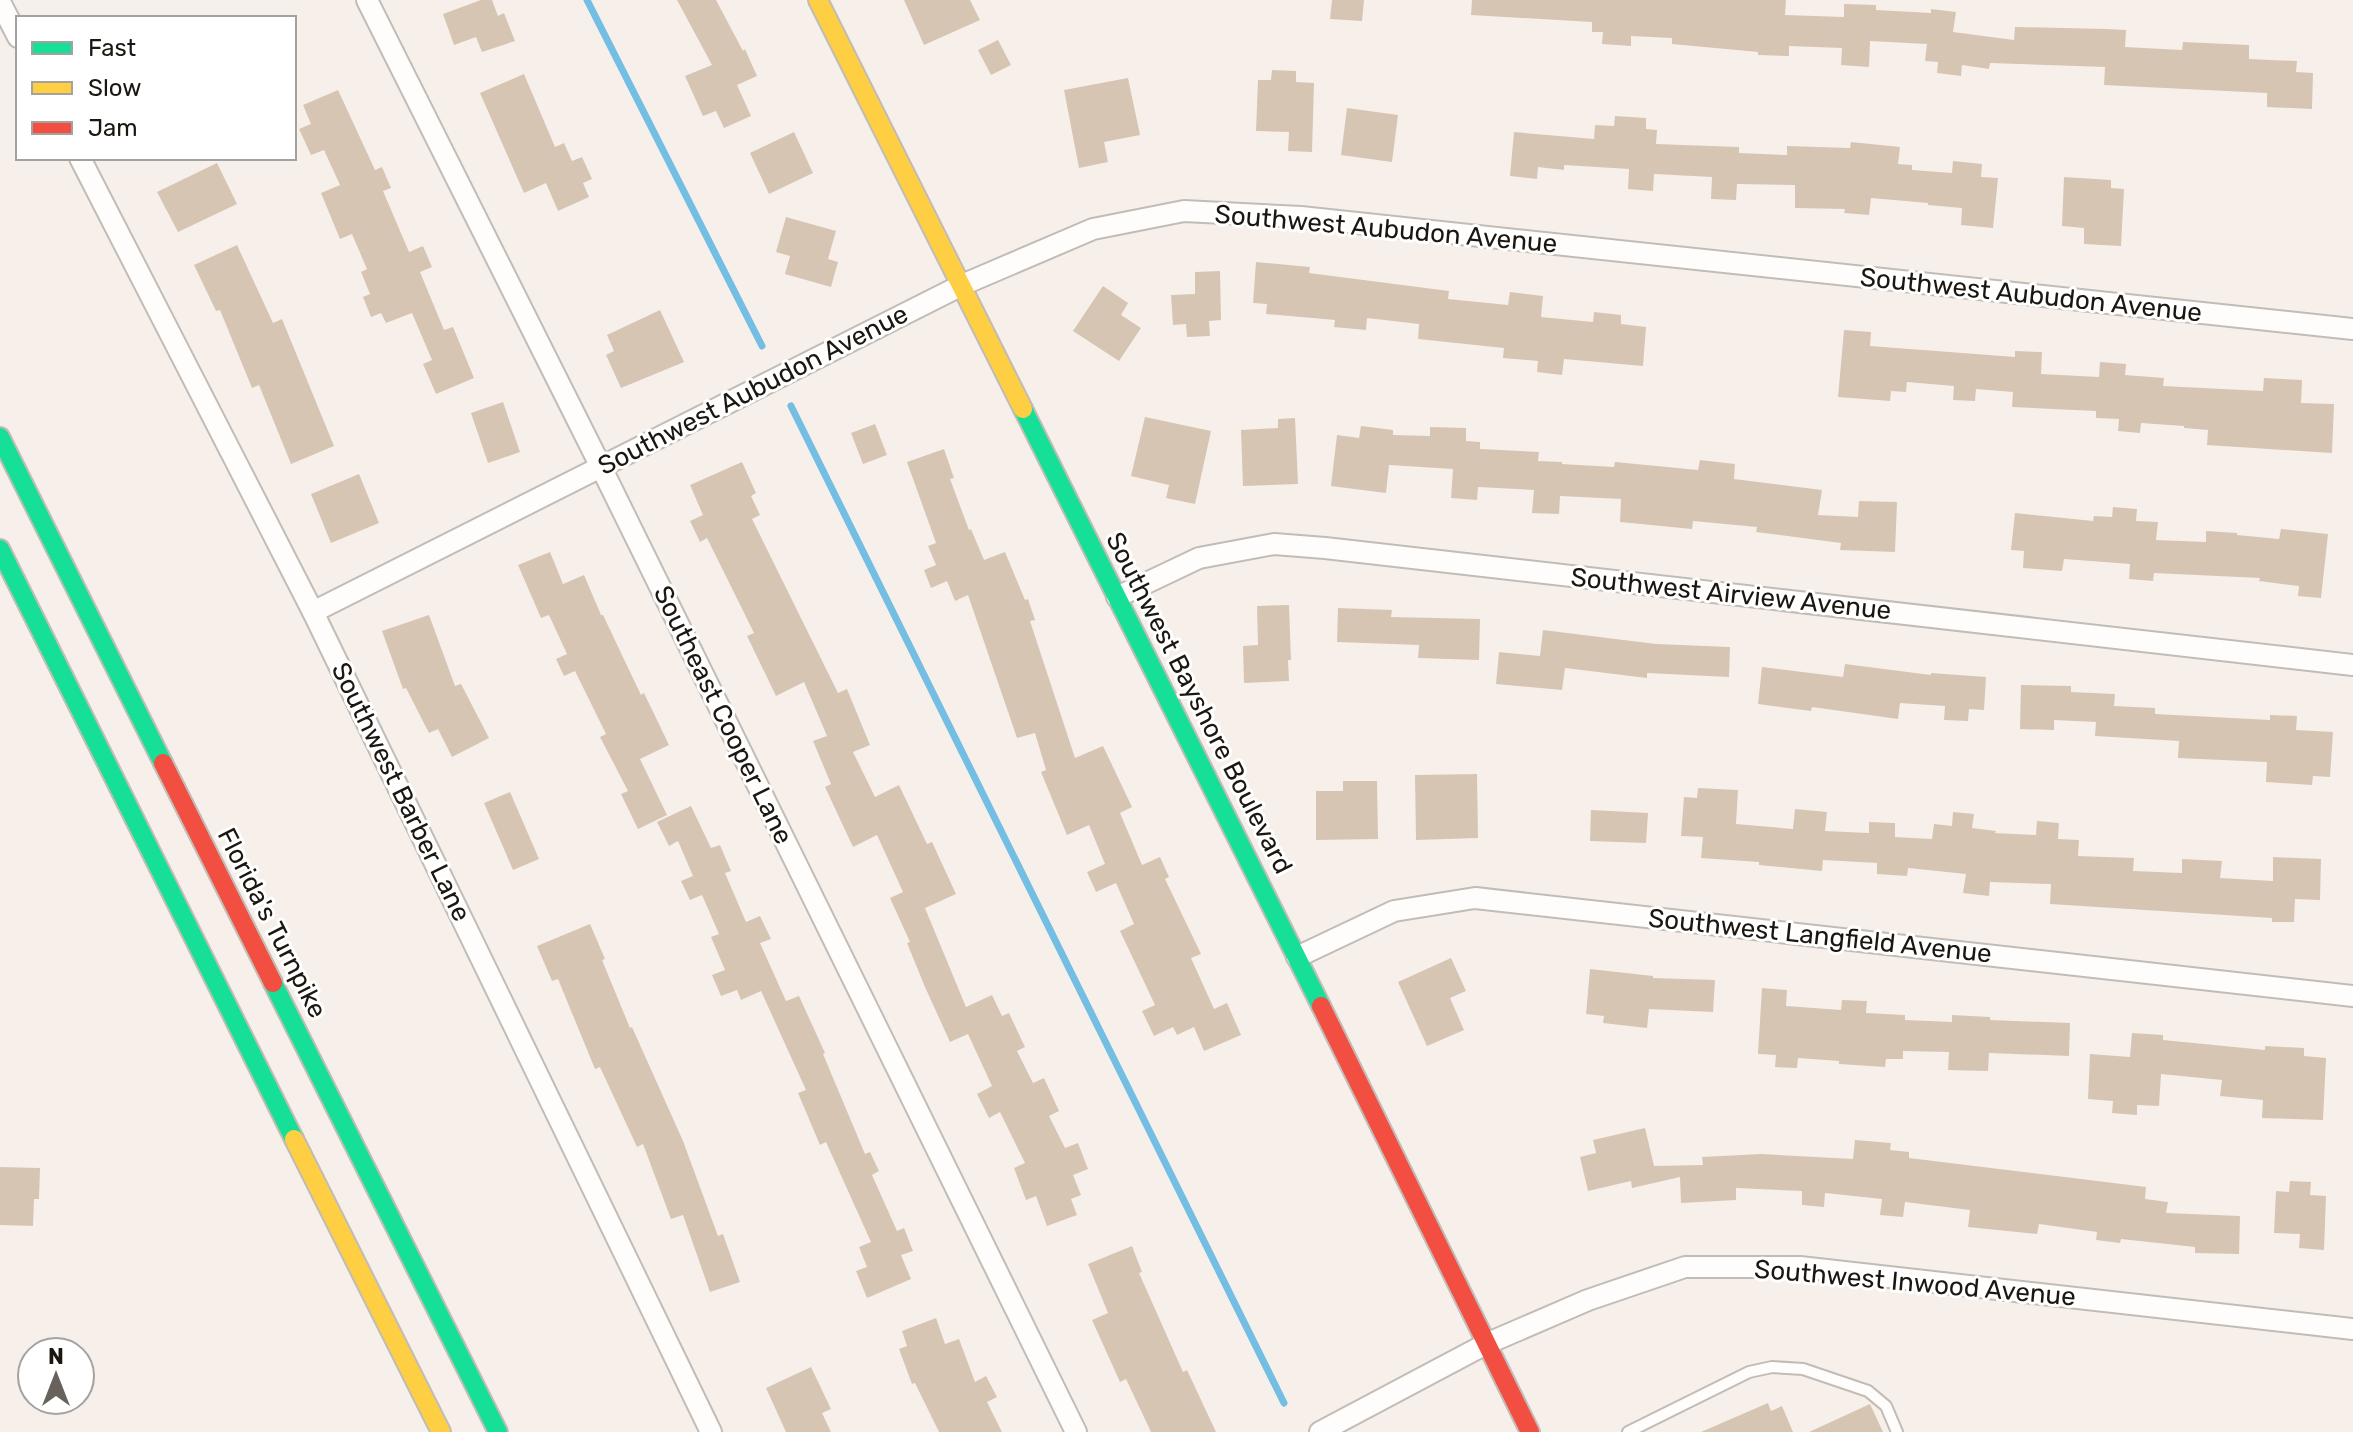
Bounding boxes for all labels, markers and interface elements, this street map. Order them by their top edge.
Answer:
legend [16,16,296,160]
text: Fast [88,34,136,62]
text: Slow [88,74,141,102]
text: Jam [88,114,138,142]
street label: Southwest Aubudon Avenue [1213,199,1559,259]
street label: Southwest Aubudon Avenue [1859,262,2203,328]
street label: Southwest Aubudon Avenue [593,298,913,482]
street label: Southwest Bayshore Boulevard [1099,527,1299,879]
street label: Southwest Airview Avenue [1569,562,1893,626]
street label: Southeast Cooper Lane [647,581,799,849]
street label: Southwest Barber Lane [325,658,477,926]
street label: Florida's Turnpike [211,823,333,1023]
street label: Southwest Langfield Avenue [1647,903,1993,969]
street label: Southwest Inwood Avenue [1753,1253,2077,1313]
north arrow [16,1336,96,1416]
text: N [48,1343,64,1370]

